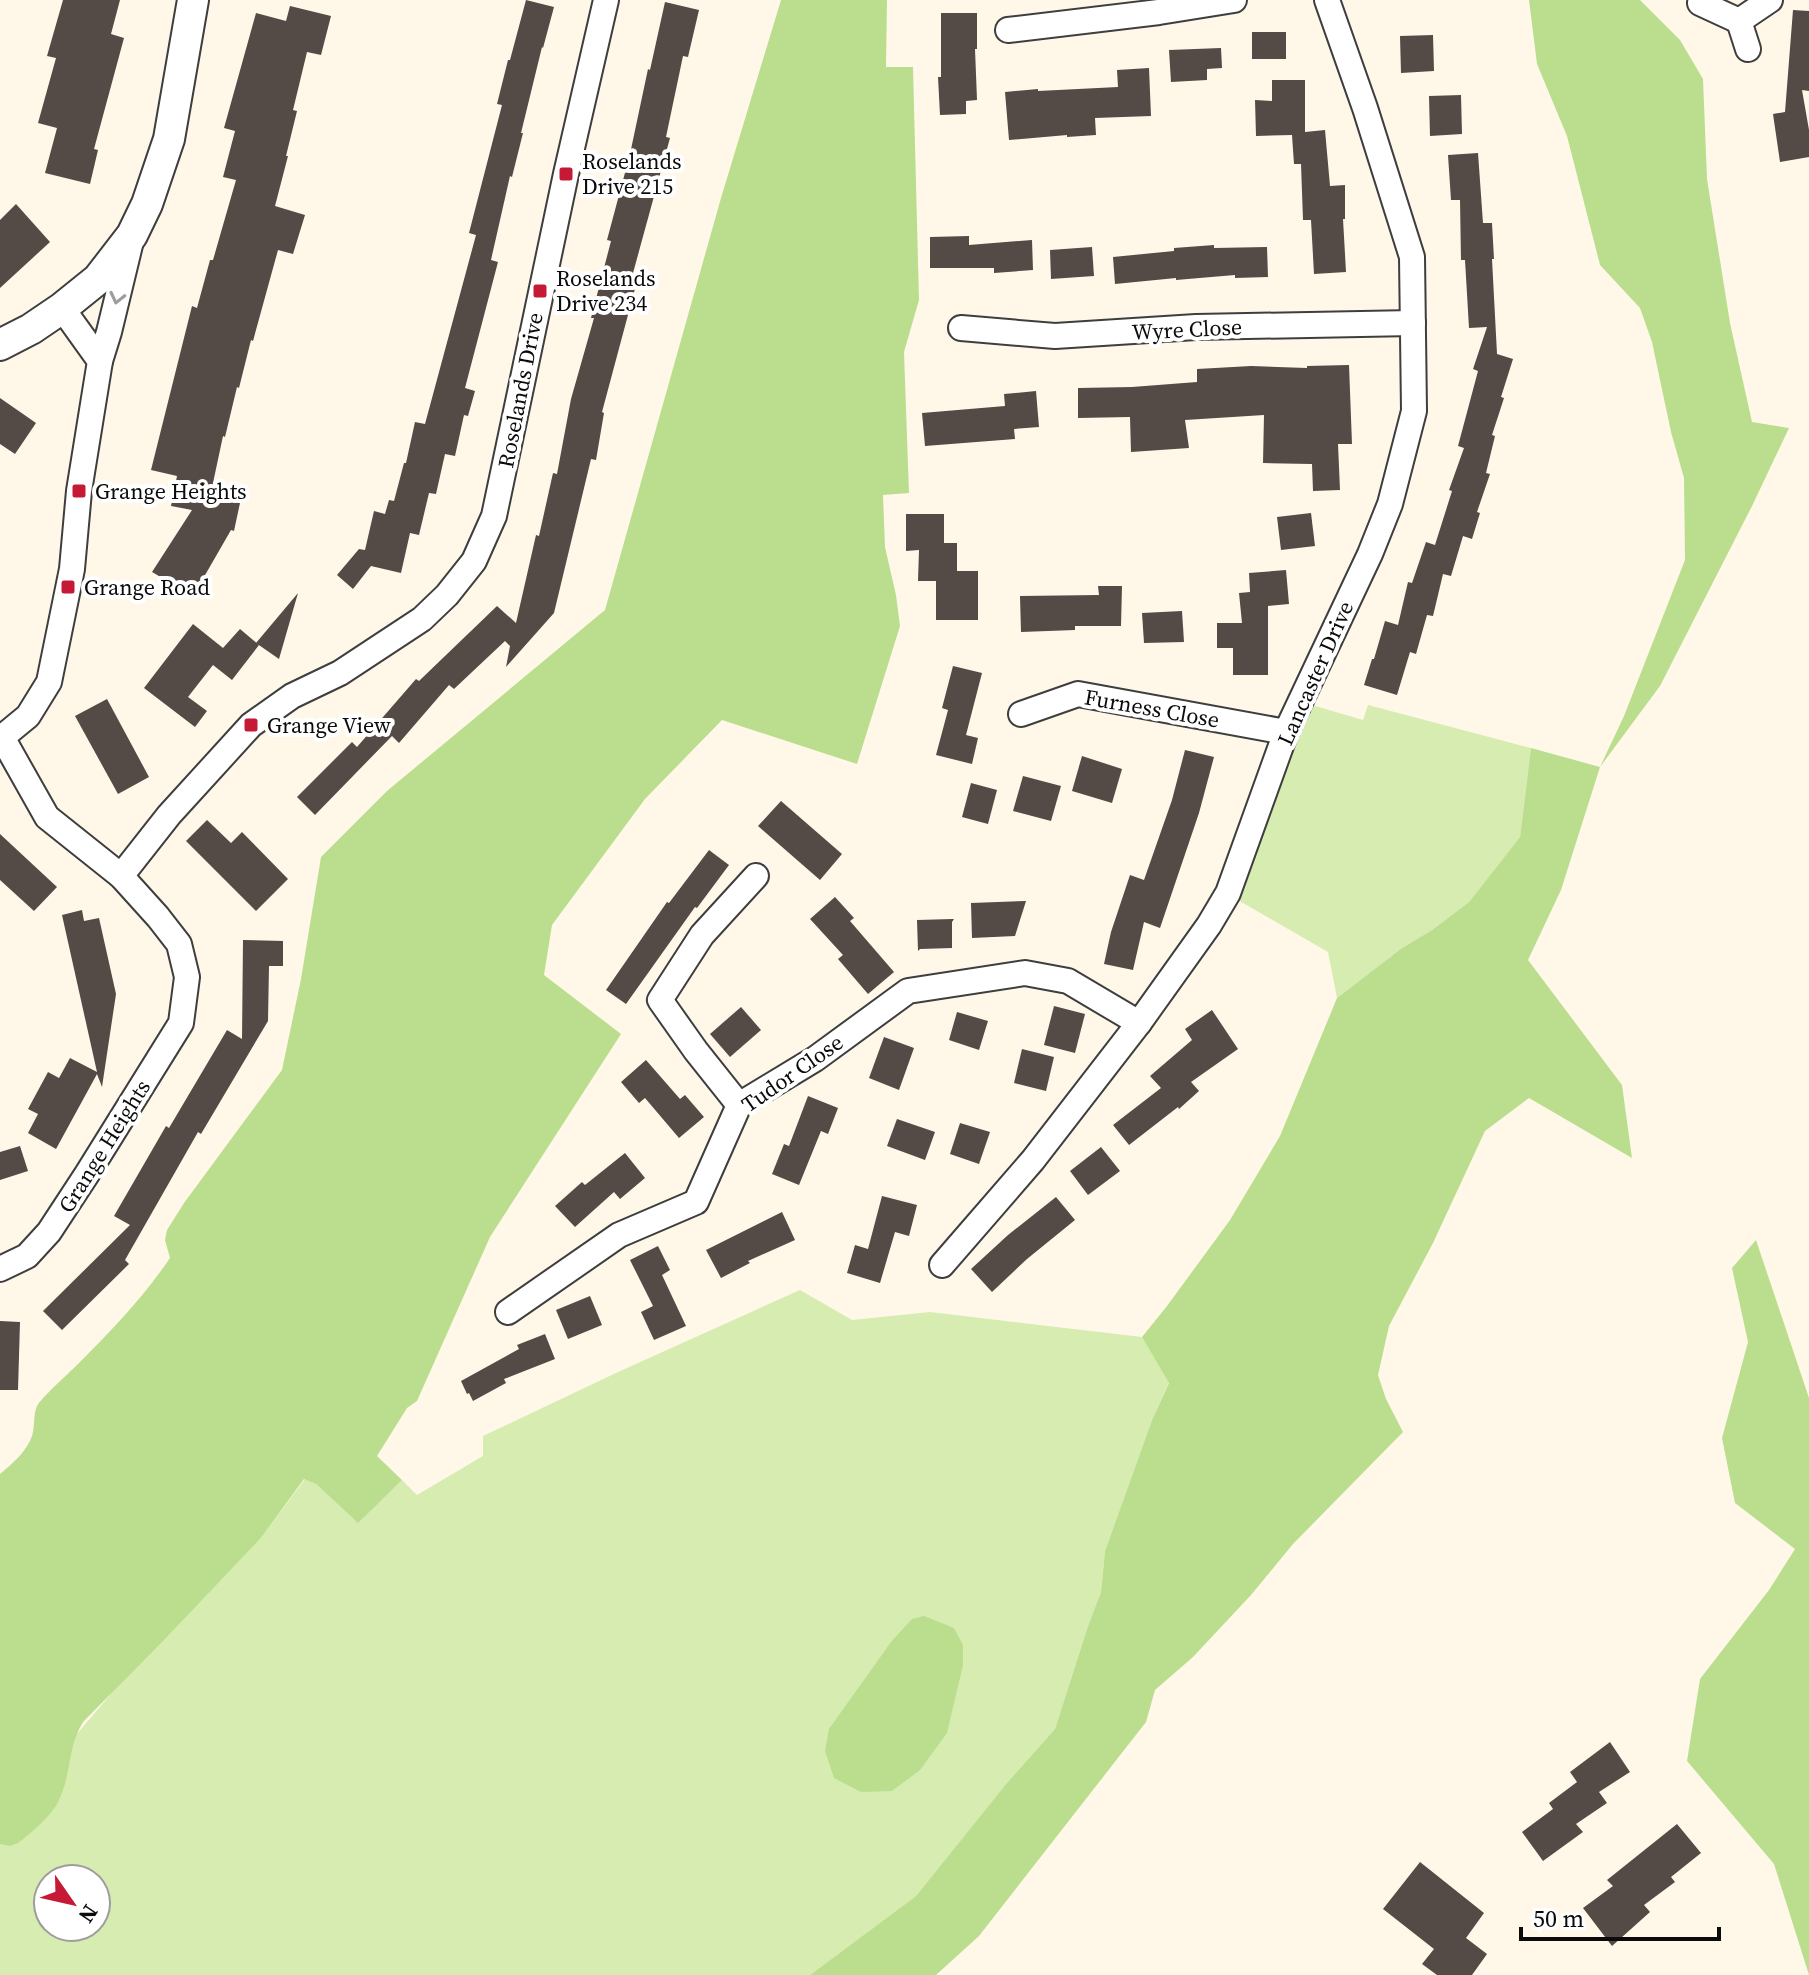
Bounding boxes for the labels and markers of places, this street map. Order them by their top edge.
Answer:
place label: Roselands Drive 215 [582,146,682,201]
marker: Roselands Drive 215 [557,165,575,183]
place label: Roselands Drive 234 [556,263,656,318]
marker: Roselands Drive 234 [531,282,549,300]
place label: Grange Heights [95,476,247,506]
marker: Grange Heights [70,482,88,500]
place label: Grange Road [84,572,210,602]
marker: Grange Road [59,578,77,596]
place label: Grange View [267,710,391,740]
marker: Grange View [242,716,260,734]

